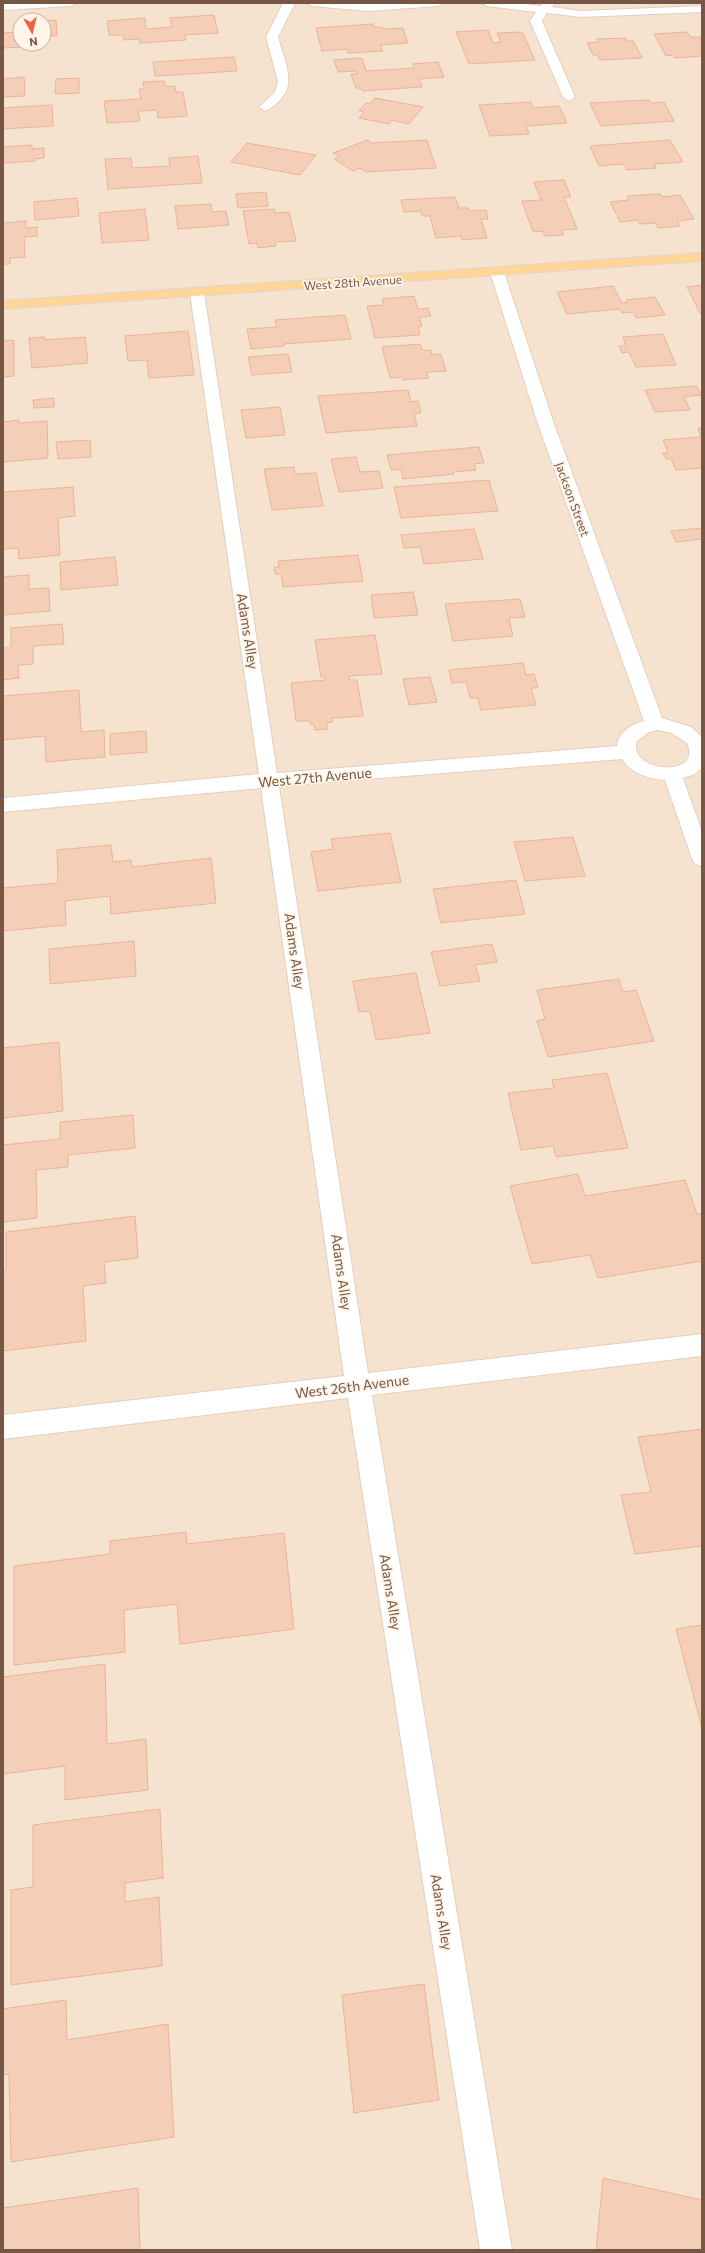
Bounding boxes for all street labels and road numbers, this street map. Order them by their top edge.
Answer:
street label: West 28th Avenue [303,272,403,292]
street label: Jackson Street [552,460,593,538]
street label: Adams Alley [234,592,262,670]
street label: West 27th Avenue [258,764,372,790]
street label: Adams Alley [281,912,309,990]
street label: Adams Alley [328,1233,356,1311]
street label: West 26th Avenue [294,1371,410,1401]
street label: Adams Alley [377,1553,405,1631]
street label: Adams Alley [428,1873,456,1951]

